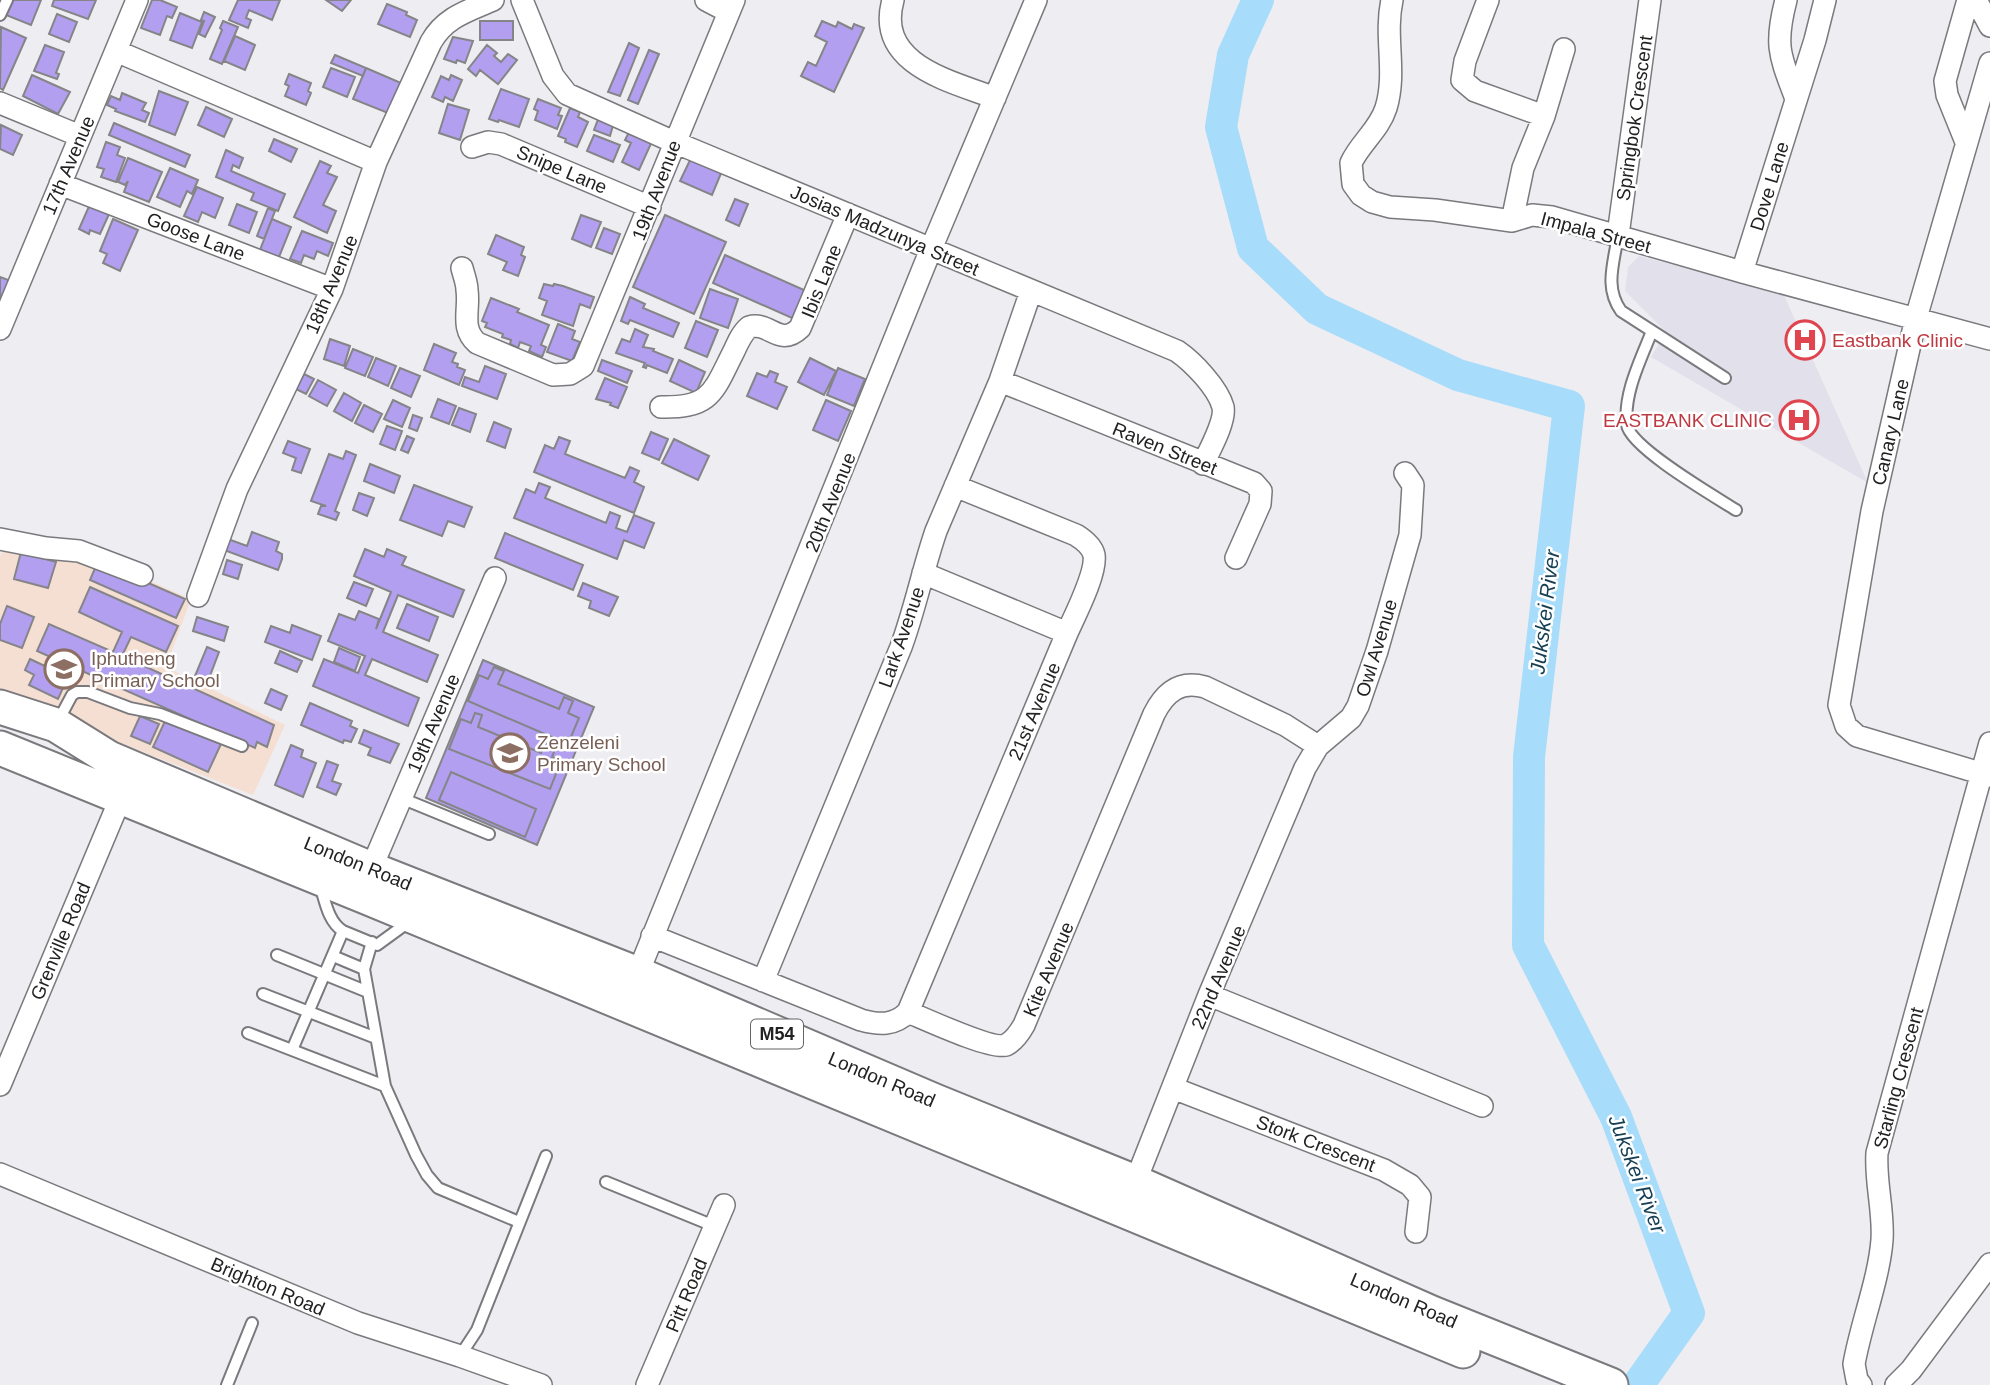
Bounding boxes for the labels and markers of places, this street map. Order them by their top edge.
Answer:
hospital icon: Eastbank Clinic [1784,319,1826,361]
place label: Eastbank Clinic [1832,330,1963,351]
hospital icon: EASTBANK CLINIC [1778,399,1820,441]
place label: EASTBANK CLINIC [1603,410,1772,431]
school or university icon: Iphutheng Primary School [43,648,85,690]
place label: Iphutheng Primary School [91,648,220,691]
school or university icon: Zenzeleni Primary School [489,732,531,774]
place label: Zenzeleni Primary School [537,732,666,775]

